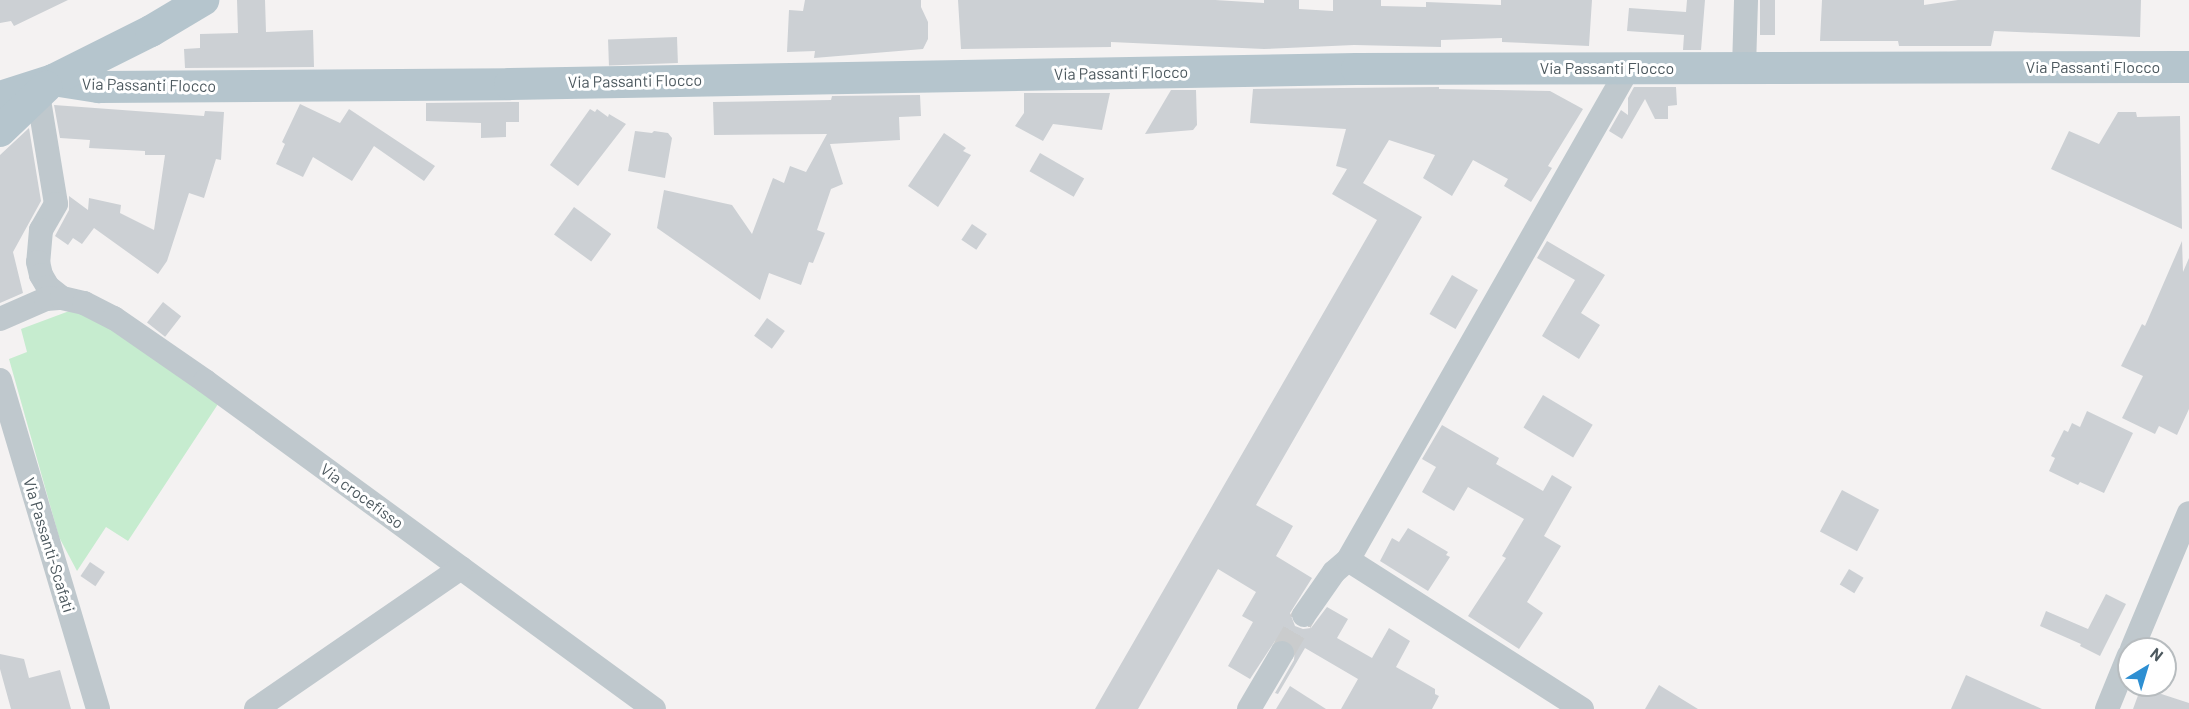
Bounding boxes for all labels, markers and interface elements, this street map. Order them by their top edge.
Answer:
street label: Via Passanti Flocco [2026,57,2160,77]
street label: Via Passanti Flocco [1540,58,1674,78]
street label: Via Passanti Flocco [1054,62,1188,84]
street label: Via Passanti Flocco [568,70,702,92]
street label: Via Passanti Flocco [82,74,216,96]
street label: Via crocefisso [317,459,407,533]
street label: Via Passanti-Scafati [19,475,79,615]
north arrow [2117,637,2177,697]
text: N [2147,643,2167,665]

